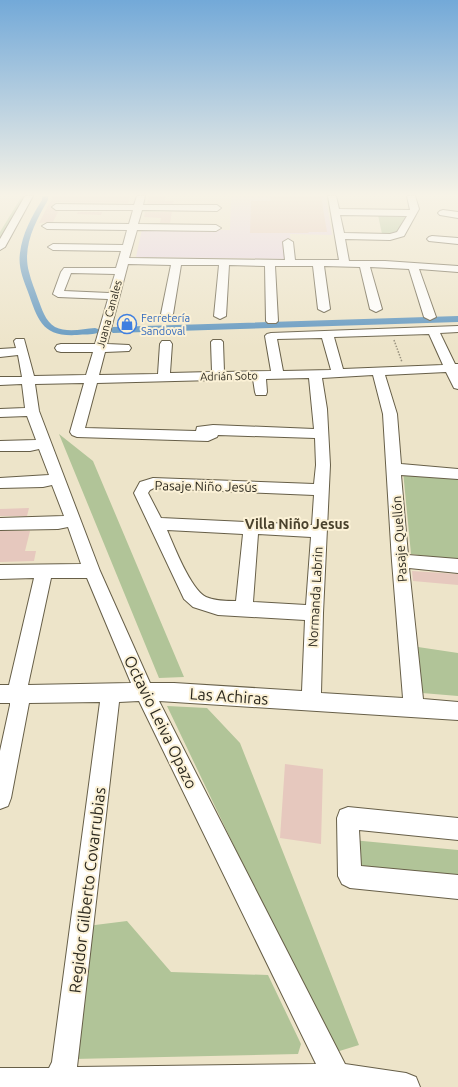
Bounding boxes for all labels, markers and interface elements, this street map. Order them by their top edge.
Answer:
street label: Juana Canales [94,278,124,349]
place label: Ferretería Sandoval [141,312,190,337]
shop icon: Ferretería Sandoval [116,313,138,335]
street label: Adrián Soto [200,369,258,383]
street label: Pasaje Niño Jesús [155,478,258,494]
street label: Pasaje Quellón [389,495,410,583]
district label: Villa Niño Jesus [245,516,350,532]
street label: Normanda Labrin [305,546,325,648]
street label: Octavio Leiva Opazo [121,652,201,792]
street label: Las Achiras [189,684,269,708]
street label: Regidor Gilberto Covarrubias [65,786,109,994]

